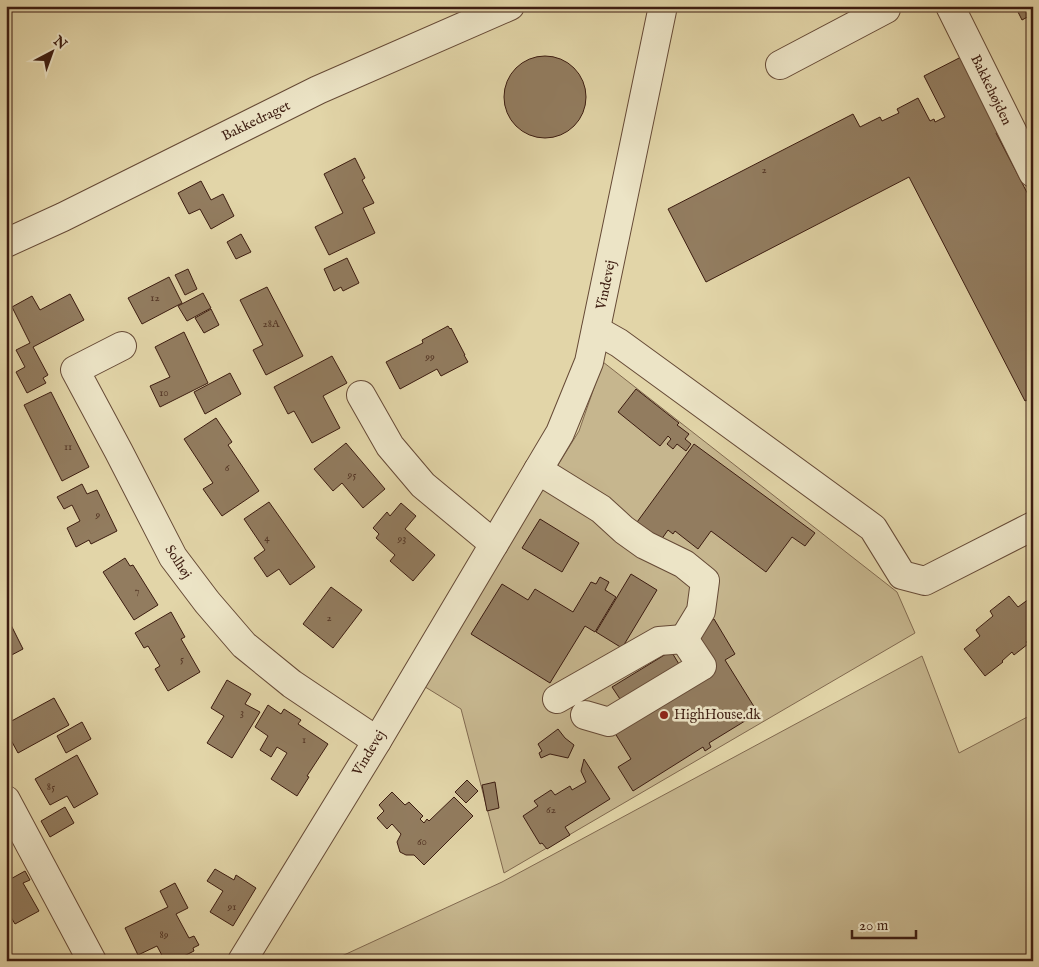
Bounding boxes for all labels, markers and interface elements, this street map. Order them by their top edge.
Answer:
north arrow [28,28,78,78]
text: N [49,32,70,54]
street label: Bakkehøjden [966,52,1016,129]
street label: Bakkedraget [219,97,293,145]
house number: 2 [761,163,767,177]
street label: Vindevej [592,259,620,312]
house number: 12 [150,291,160,305]
house number: 28A [263,317,280,331]
house number: 99 [424,350,435,364]
house number: 10 [159,386,169,400]
house number: 11 [64,440,72,454]
house number: 6 [225,461,230,475]
house number: 95 [347,468,356,482]
house number: 9 [95,508,101,522]
house number: 4 [264,531,270,545]
house number: 93 [397,532,406,546]
street label: Solhøj [160,542,196,582]
house number: 7 [134,584,140,598]
house number: 2 [326,611,332,625]
house number: 5 [180,652,184,666]
house number: 3 [240,706,244,720]
place label: HighHouse.dk [674,706,761,724]
marker: HighHouse.dk [658,709,670,721]
street label: Vindevej [348,727,390,780]
house number: 1 [302,733,306,747]
house number: 85 [47,780,55,794]
house number: 62 [546,803,556,817]
house number: 60 [417,835,427,849]
house number: 91 [227,900,236,914]
scale bar [852,907,915,939]
text: 20 m [859,916,889,935]
house number: 89 [159,928,169,942]

